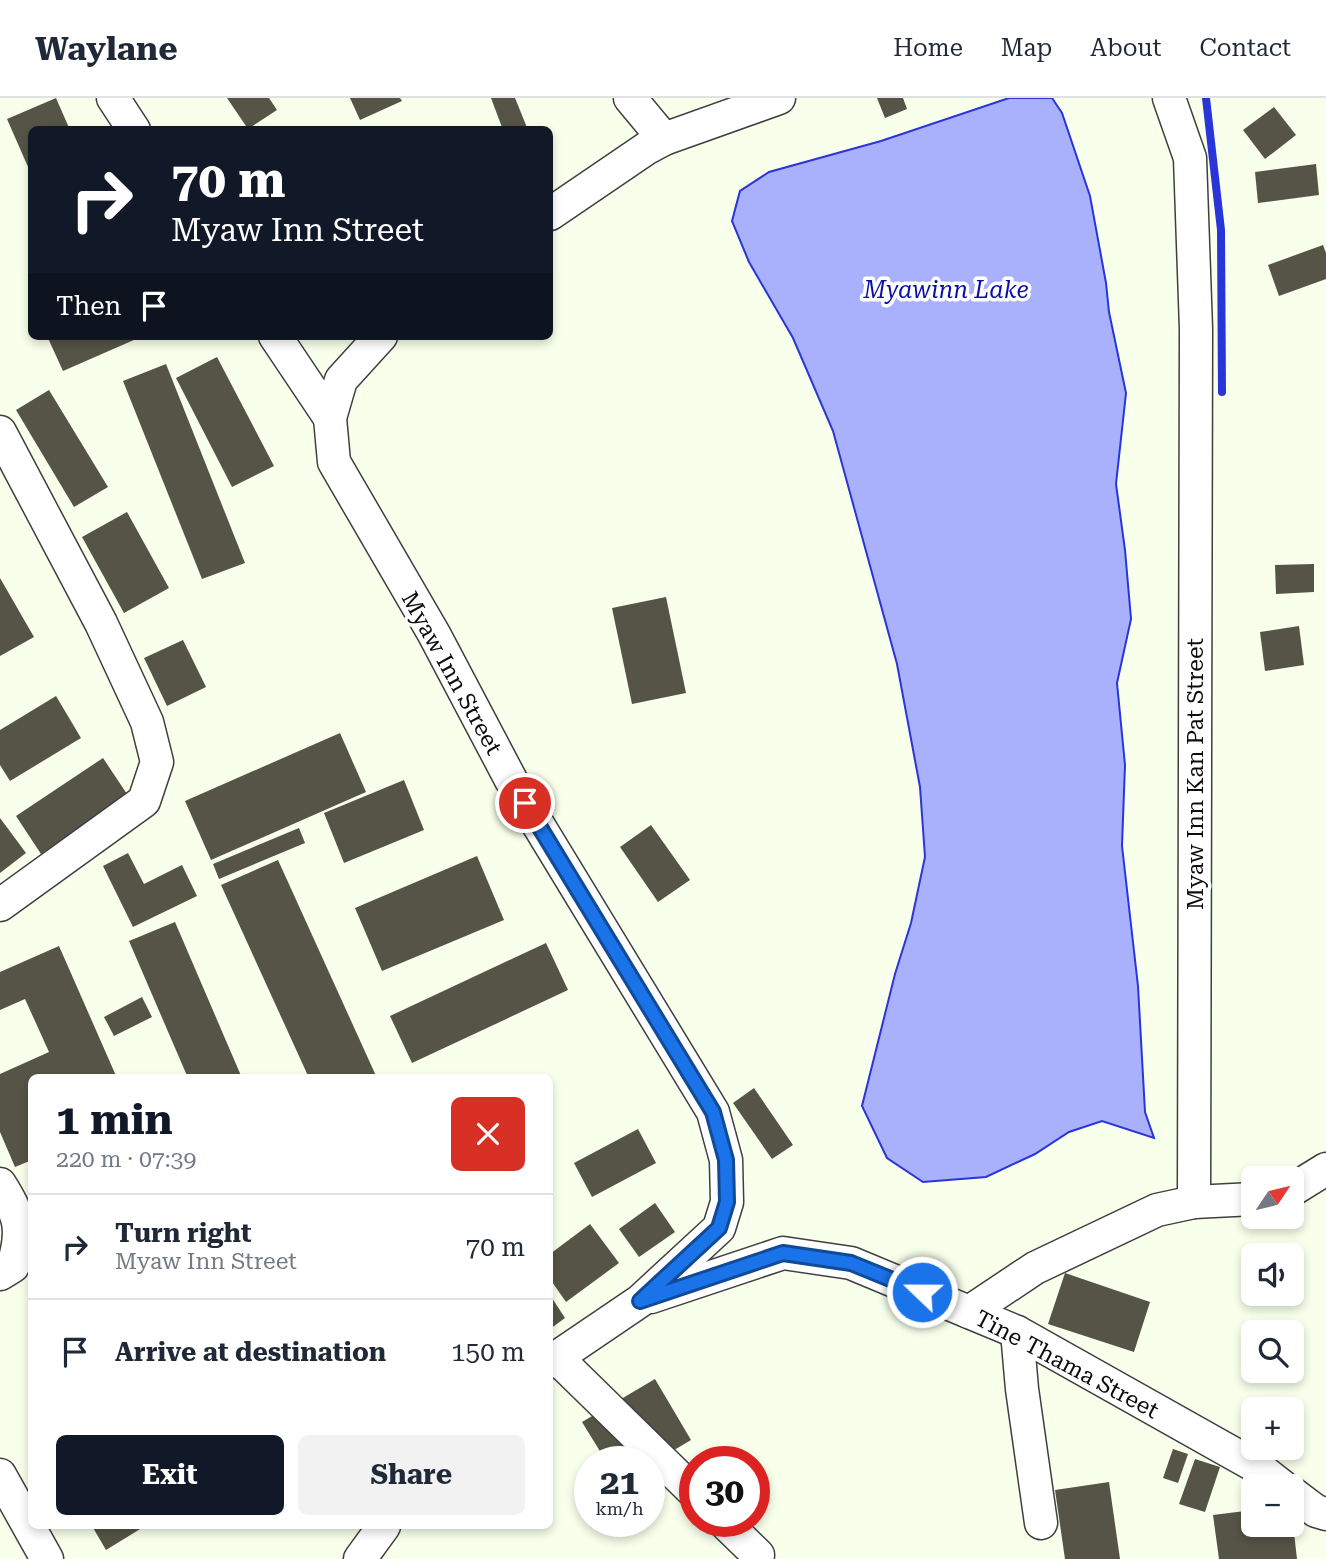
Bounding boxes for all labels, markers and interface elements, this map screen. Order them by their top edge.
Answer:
text: Waylane [35,29,178,68]
text: Home [893,34,963,62]
text: Map [1001,34,1052,62]
text: About [1090,34,1161,62]
text: Contact [1199,34,1291,62]
text: 70 m [171,152,286,209]
icon: right [56,154,147,245]
text: Myaw Inn Street [171,211,424,249]
water label: Myawinn Lake [862,276,1029,304]
icon: arrive [135,287,173,325]
text: Then [56,291,121,321]
street label: Myaw Inn Street [396,587,508,760]
street label: Myaw Inn Kan Pat Street [1182,637,1209,910]
pin [495,773,555,833]
icon: arrive [506,784,544,822]
text: 1 min [56,1095,173,1144]
button: close [451,1097,525,1171]
text: 220 m · 07:39 [56,1146,196,1173]
north arrow [1241,1166,1304,1228]
map controls [1241,1166,1304,1537]
text: Turn right [115,1218,251,1248]
icon: right [56,1228,94,1266]
text: 70 m [466,1232,525,1262]
button: sound [1241,1243,1304,1306]
text: Myaw Inn Street [115,1248,297,1275]
position arrow [885,1255,959,1329]
street label: Tine Thama Street [970,1305,1164,1424]
button: search [1241,1320,1304,1383]
icon: arrive [56,1333,94,1371]
text: Arrive at destination [115,1337,386,1367]
text: 150 m [451,1337,525,1367]
button: + [1241,1397,1304,1460]
button: Exit [56,1435,284,1515]
button: Share [298,1435,525,1515]
speed limit sign: 30 [679,1446,770,1537]
text: 21 [600,1462,639,1503]
button: − [1241,1474,1304,1537]
text: km/h [595,1498,644,1519]

